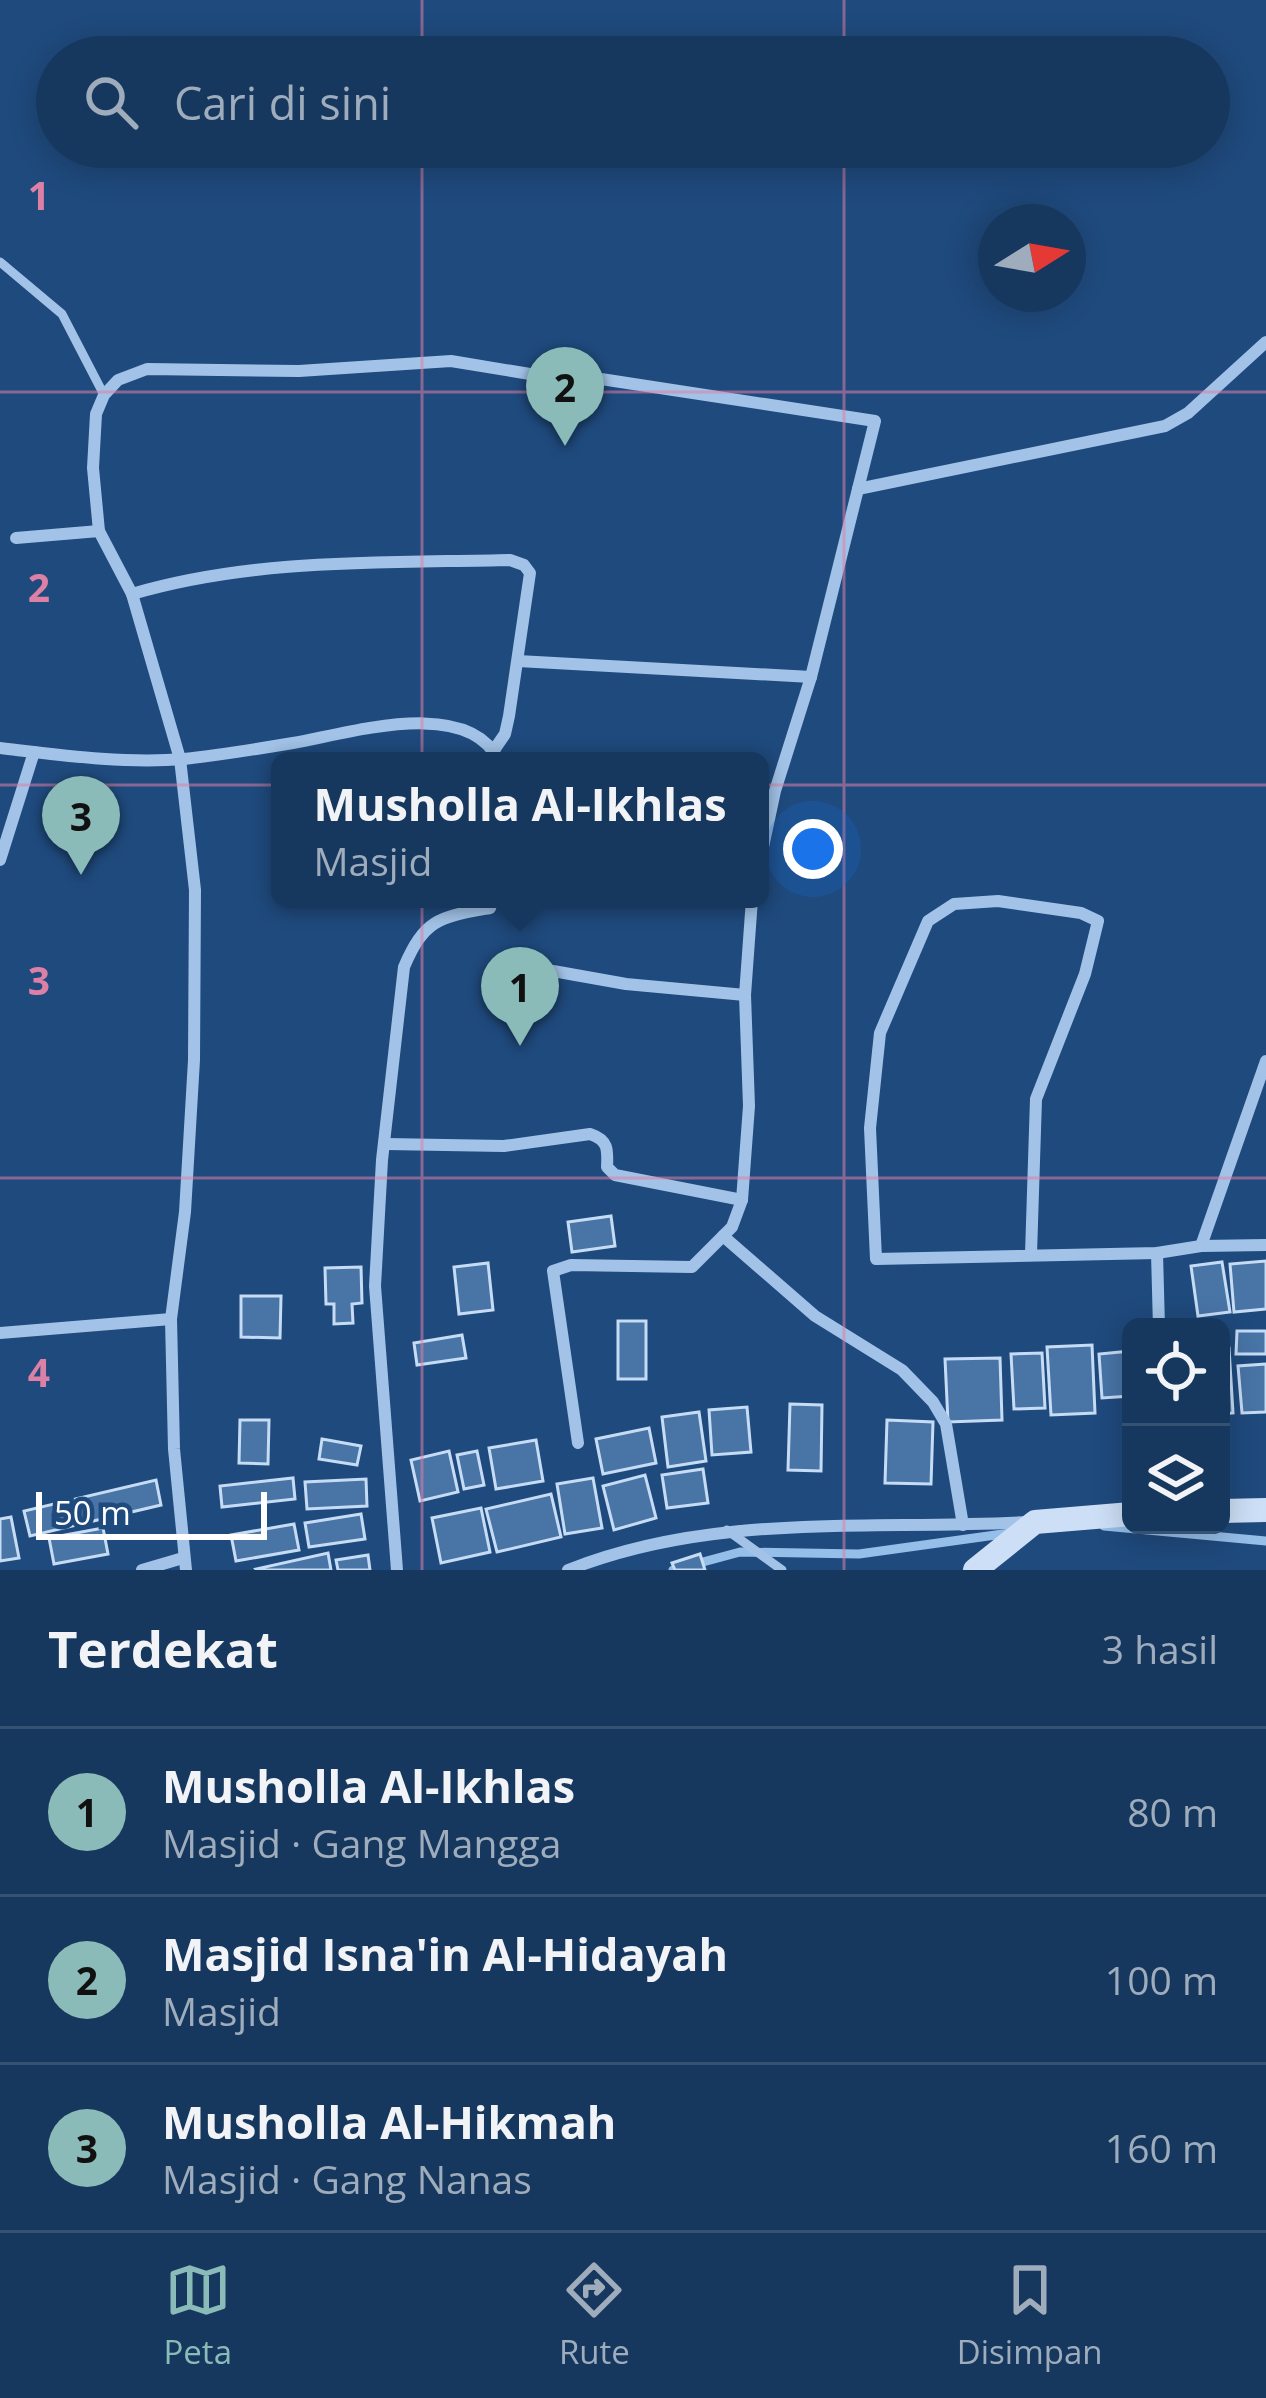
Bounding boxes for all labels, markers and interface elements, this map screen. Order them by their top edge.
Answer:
search box [36,36,1230,168]
icon: search [78,69,144,135]
text: Cari di sini [174,72,391,133]
text: 1 [28,168,50,221]
north arrow [978,204,1086,312]
pin: 2 [526,347,604,446]
text: 2 [28,560,50,613]
popup [271,752,769,908]
text: Musholla Al-Ikhlas [313,773,727,834]
pin: 3 [42,776,120,875]
your location [783,819,843,879]
text: Masjid [313,834,432,887]
pin: 1 [481,947,559,1046]
text: 3 [28,953,50,1006]
map controls [1122,1318,1230,1534]
button: locate [1122,1318,1230,1426]
text: 4 [28,1345,50,1398]
button: layers [1122,1426,1230,1534]
scale bar [36,1486,267,1539]
text: 50 m [54,1490,131,1535]
text: Terdekat [48,1613,278,1683]
text: 3 hasil [1102,1622,1218,1675]
text: Musholla Al-Ikhlas [162,1755,575,1816]
text: 1 [76,1785,98,1838]
text: 80 m [1127,1785,1218,1838]
text: Masjid · Gang Mangga [162,1816,561,1869]
text: Masjid Isna'in Al-Hidayah [162,1923,728,1984]
text: 2 [76,1953,98,2006]
text: 100 m [1105,1953,1218,2006]
text: Masjid [162,1984,281,2037]
text: Musholla Al-Hikmah [162,2091,616,2152]
text: 3 [76,2121,98,2174]
text: 160 m [1105,2121,1218,2174]
text: Masjid · Gang Nanas [162,2152,532,2205]
tab: Peta [163,2257,232,2374]
tab: Rute [559,2257,630,2374]
tab: Disimpan [957,2257,1103,2374]

